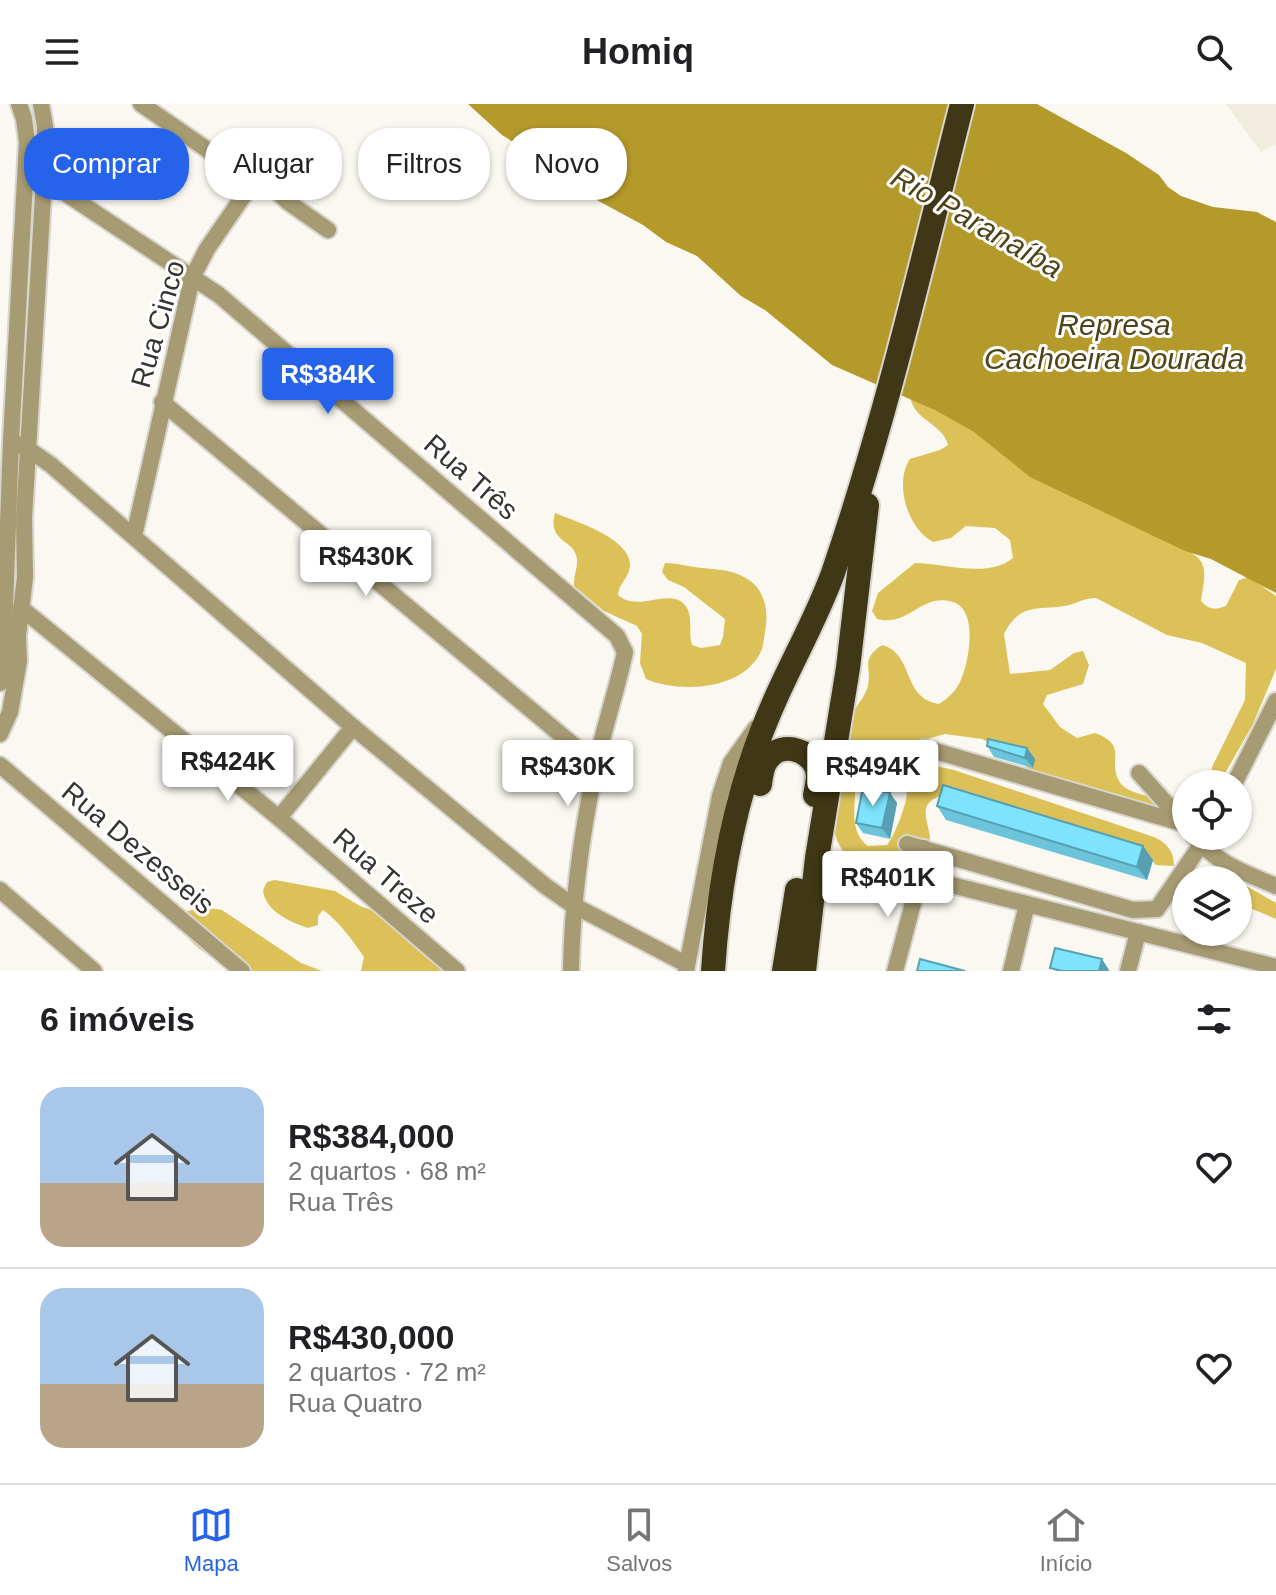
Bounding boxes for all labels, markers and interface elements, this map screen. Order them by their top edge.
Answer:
icon: menu [40,30,84,74]
icon: search [1192,30,1236,74]
text: Homiq [582,31,694,72]
chip: Comprar [24,128,189,200]
chip: Alugar [205,128,342,200]
chip: Filtros [358,128,490,200]
chip: Novo [506,128,627,200]
water label: Rio Paranaíba [886,160,1068,284]
street label: Rua Cinco [125,257,191,391]
water label: Represa Cachoeira Dourada [984,308,1244,375]
pin: R$384K [263,348,393,416]
text: R$384K [280,359,376,389]
street label: Rua Três [418,428,524,526]
pin: R$430K [301,530,431,598]
text: R$430K [318,541,414,571]
pin: R$424K [163,735,293,803]
pin: R$430K [503,740,633,808]
pin: R$494K [808,740,938,808]
text: R$424K [180,746,276,776]
text: R$430K [520,751,616,781]
text: R$494K [825,751,921,781]
map controls [1172,770,1252,946]
button: locate [1172,770,1252,850]
street label: Rua Dezesseis [56,776,220,920]
street label: Rua Treze [327,822,445,930]
pin: R$401K [823,851,953,919]
text: R$401K [840,862,936,892]
button: layers [1172,866,1252,946]
icon: filters [1192,997,1236,1041]
text: 6 imóveis [40,1000,195,1038]
text: R$384,000 [288,1117,454,1155]
icon: home [104,1119,200,1215]
icon: heart [1192,1145,1236,1189]
text: 2 quartos · 68 m² [288,1156,486,1186]
text: Rua Três [288,1187,394,1217]
text: R$430,000 [288,1318,454,1356]
icon: home [104,1320,200,1416]
icon: heart [1192,1346,1236,1390]
text: 2 quartos · 72 m² [288,1357,486,1387]
text: Rua Quatro [288,1388,422,1418]
tab: Mapa [184,1503,239,1577]
tab: Salvos [606,1503,672,1577]
tab: Início [1040,1503,1092,1577]

